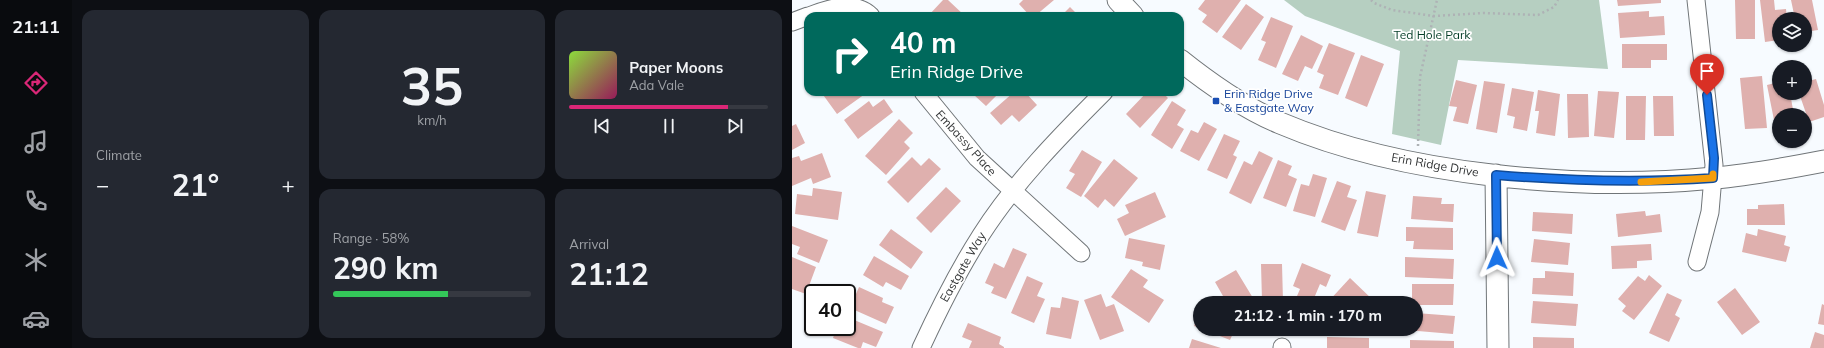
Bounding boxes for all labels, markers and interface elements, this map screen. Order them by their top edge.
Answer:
map controls [1772,12,1812,148]
button: layers [1772,12,1812,52]
text: 21:11 [12,15,60,38]
text: 40 m [890,25,956,60]
park label: Ted Hole Park [1393,27,1471,42]
icon: right [824,28,876,80]
text: 35 [401,53,463,118]
pin [1690,54,1724,95]
text: Paper Moons [629,58,723,77]
text: Erin Ridge Drive [890,60,1023,83]
icon: arrive [1696,60,1718,82]
button: + [1772,60,1812,100]
icon: directions [22,69,50,97]
text: Ada Vale [629,77,684,93]
place label: Erin Ridge Drive & Eastgate Way [1224,86,1314,115]
marker: Erin Ridge Drive & Eastgate Way [1211,96,1221,106]
street label: Embassy Place [933,107,1000,179]
button: − [1772,108,1812,148]
text: km/h [417,112,447,128]
icon: previous [591,115,613,137]
icon: pause [658,115,680,137]
icon: next [724,115,746,137]
icon: music [22,128,50,156]
text: Climate [96,147,142,163]
street label: Erin Ridge Drive [1390,149,1480,180]
text: 21° [172,166,219,204]
text: − [96,171,109,199]
text: + [281,171,295,199]
icon: phone [22,187,50,215]
street label: Eastgate Way [936,228,989,305]
text: Range · 58% [333,230,410,246]
text: Arrival [569,236,609,252]
position arrow [1476,237,1518,279]
icon: climate [22,246,50,274]
text: 290 km [333,249,438,287]
text: 21:12 [569,255,649,293]
speed limit sign: 40 [804,284,856,336]
icon: car [22,305,50,333]
text: 21:12 · 1 min · 170 m [1234,306,1382,325]

